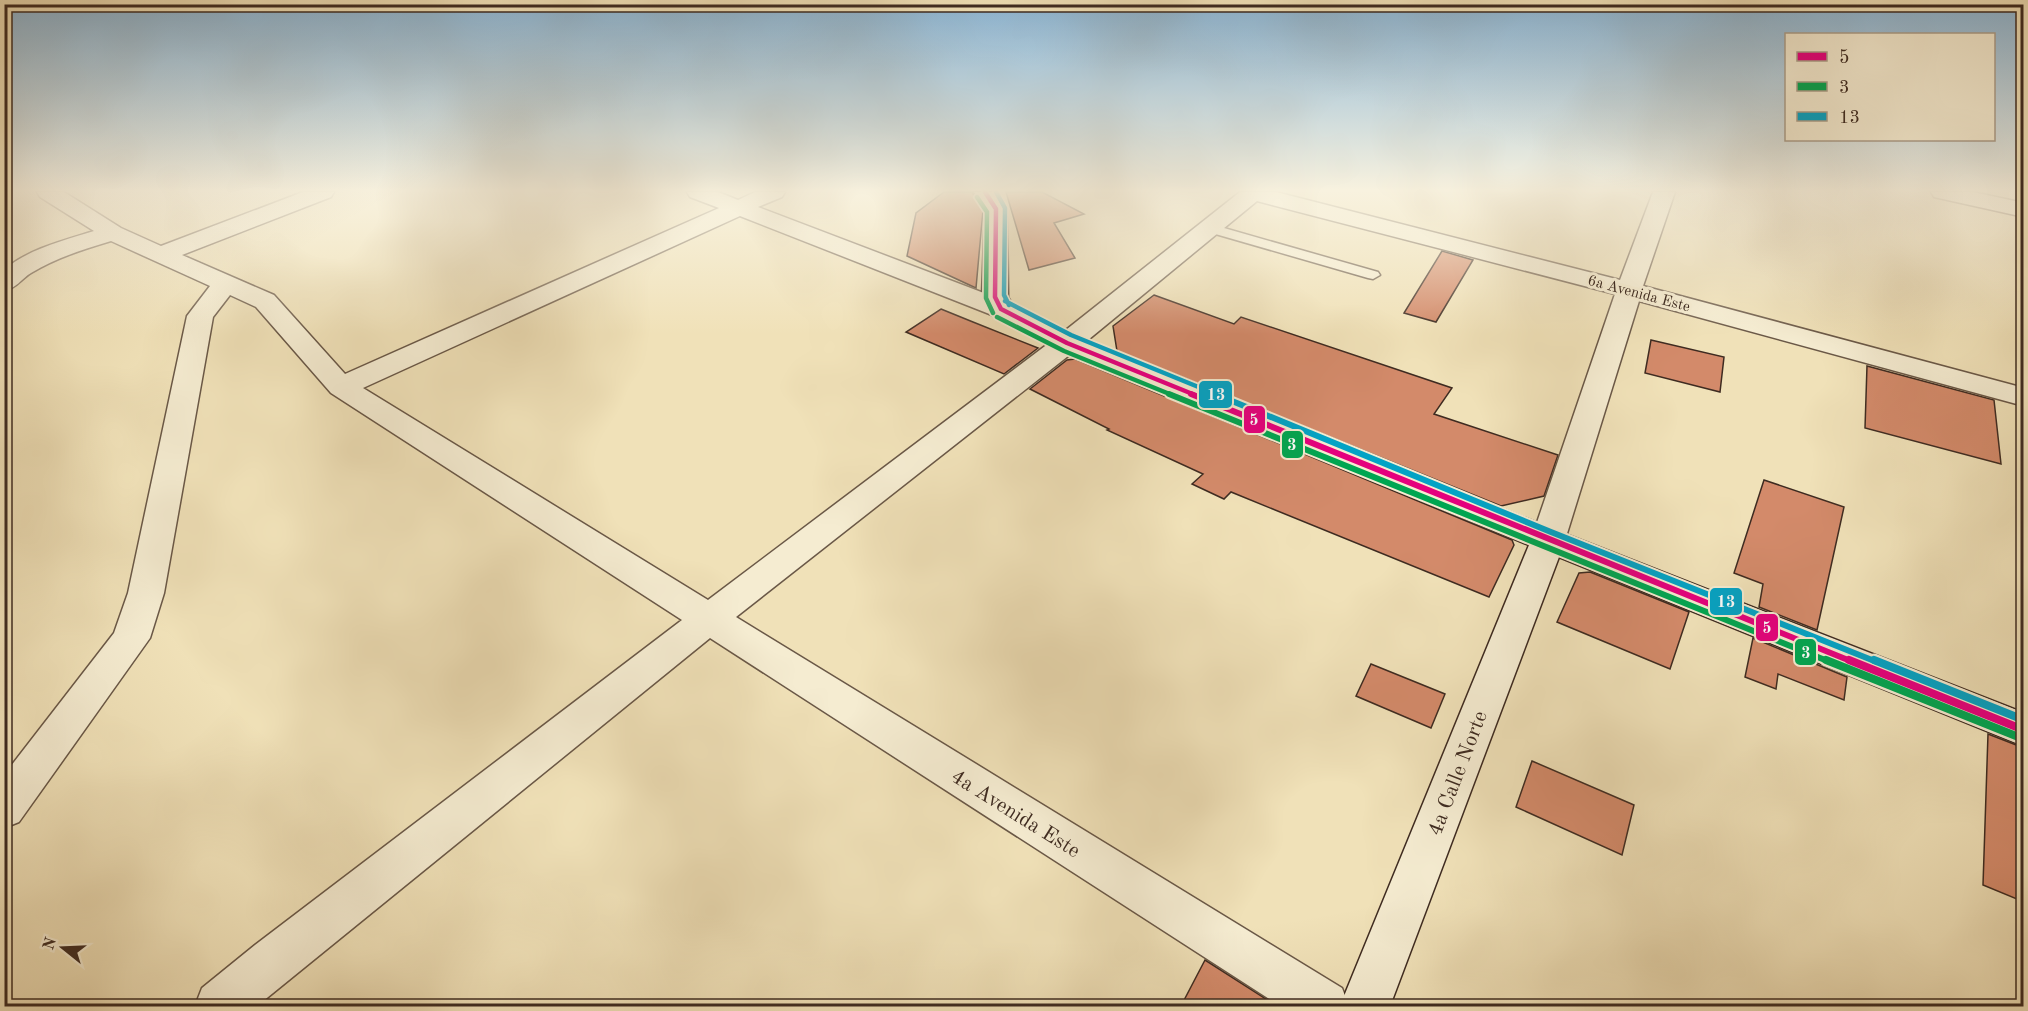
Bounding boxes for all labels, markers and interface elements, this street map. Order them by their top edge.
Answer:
legend [1785,33,1995,141]
text: 5 [1839,49,1849,67]
text: 3 [1839,79,1849,97]
text: 13 [1839,109,1860,127]
street label: 6a Avenida Este [1586,274,1692,315]
line badge: 13 [1198,380,1233,409]
text: 13 [1207,388,1225,404]
line badge: 5 [1243,405,1266,434]
text: 5 [1249,413,1259,429]
line badge: 3 [1281,430,1304,459]
text: 3 [1287,438,1297,454]
line badge: 13 [1709,587,1743,616]
text: 13 [1717,595,1735,611]
line badge: 5 [1755,613,1779,642]
text: 5 [1762,621,1772,637]
line badge: 3 [1794,638,1817,666]
text: 3 [1801,646,1811,662]
street label: 4a Calle Norte [1425,708,1492,839]
street label: 4a Avenida Este [947,766,1083,862]
north arrow [33,918,93,978]
text: N [41,935,60,952]

